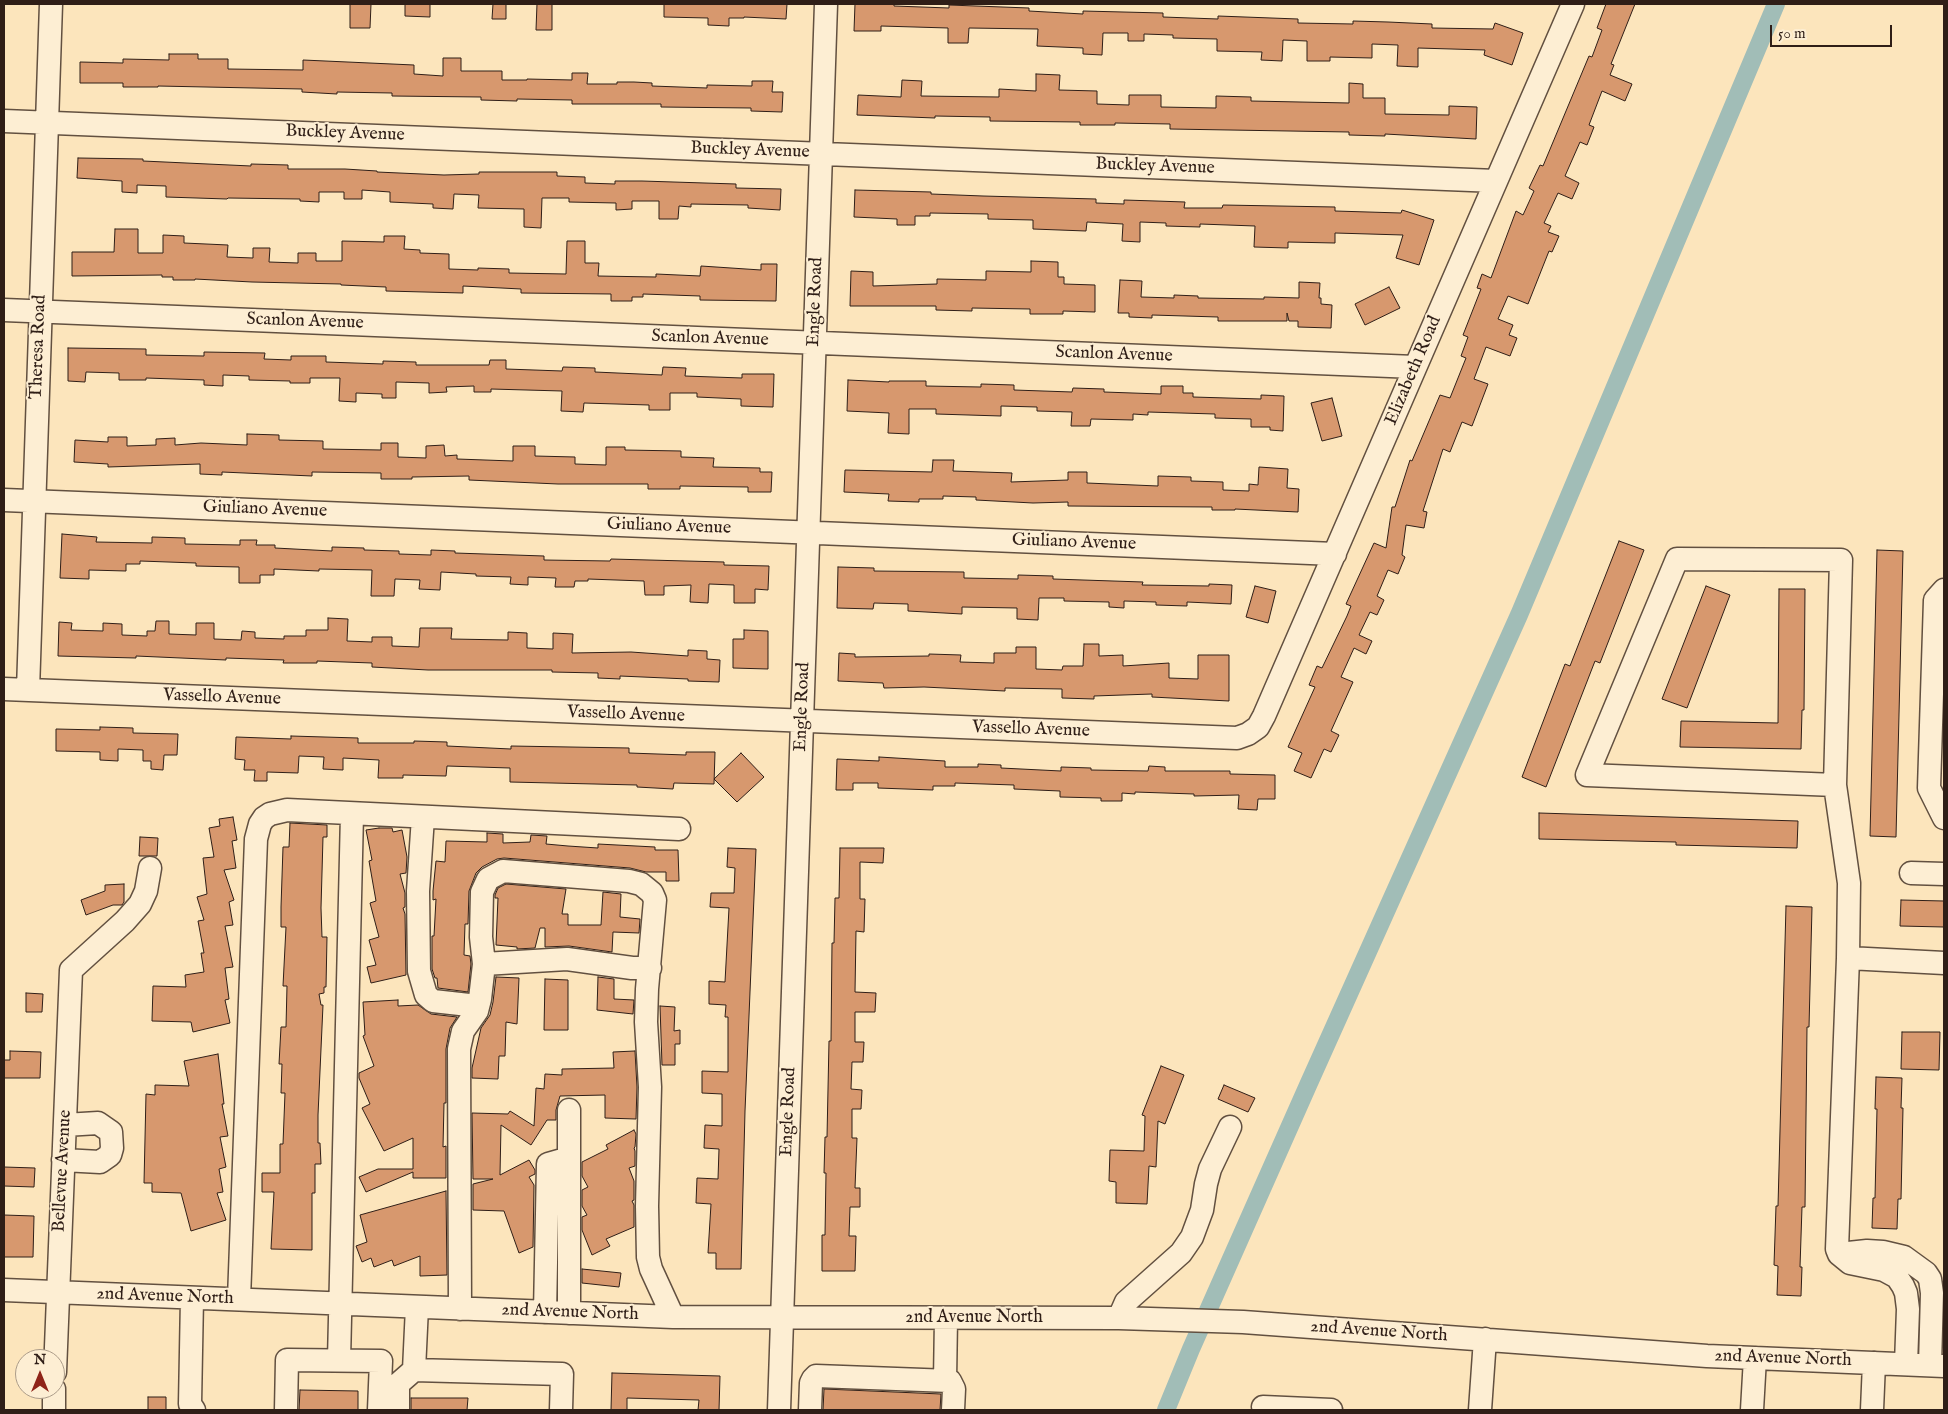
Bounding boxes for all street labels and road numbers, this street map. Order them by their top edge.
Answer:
street label: Buckley Avenue [285,121,405,147]
street label: Buckley Avenue [690,138,810,164]
street label: Buckley Avenue [1095,154,1215,180]
street label: Engle Road [804,257,828,347]
street label: Theresa Road [26,294,52,400]
street label: Scanlon Avenue [246,309,364,335]
street label: Elizabeth Road [1381,313,1447,429]
street label: Scanlon Avenue [651,326,769,352]
street label: Scanlon Avenue [1055,342,1173,368]
street label: Giuliano Avenue [203,497,327,523]
street label: Giuliano Avenue [607,514,731,540]
street label: Giuliano Avenue [1012,530,1136,556]
street label: Engle Road [791,662,815,752]
street label: Vassello Avenue [163,685,281,711]
street label: Vassello Avenue [567,702,685,728]
street label: Vassello Avenue [972,717,1090,743]
street label: Engle Road [777,1067,801,1157]
street label: Bellevue Avenue [49,1109,77,1233]
street label: 2nd Avenue North [96,1284,234,1310]
street label: 2nd Avenue North [501,1300,639,1326]
street label: 2nd Avenue North [905,1307,1043,1329]
street label: 2nd Avenue North [1310,1316,1448,1348]
street label: 2nd Avenue North [1714,1346,1852,1372]

